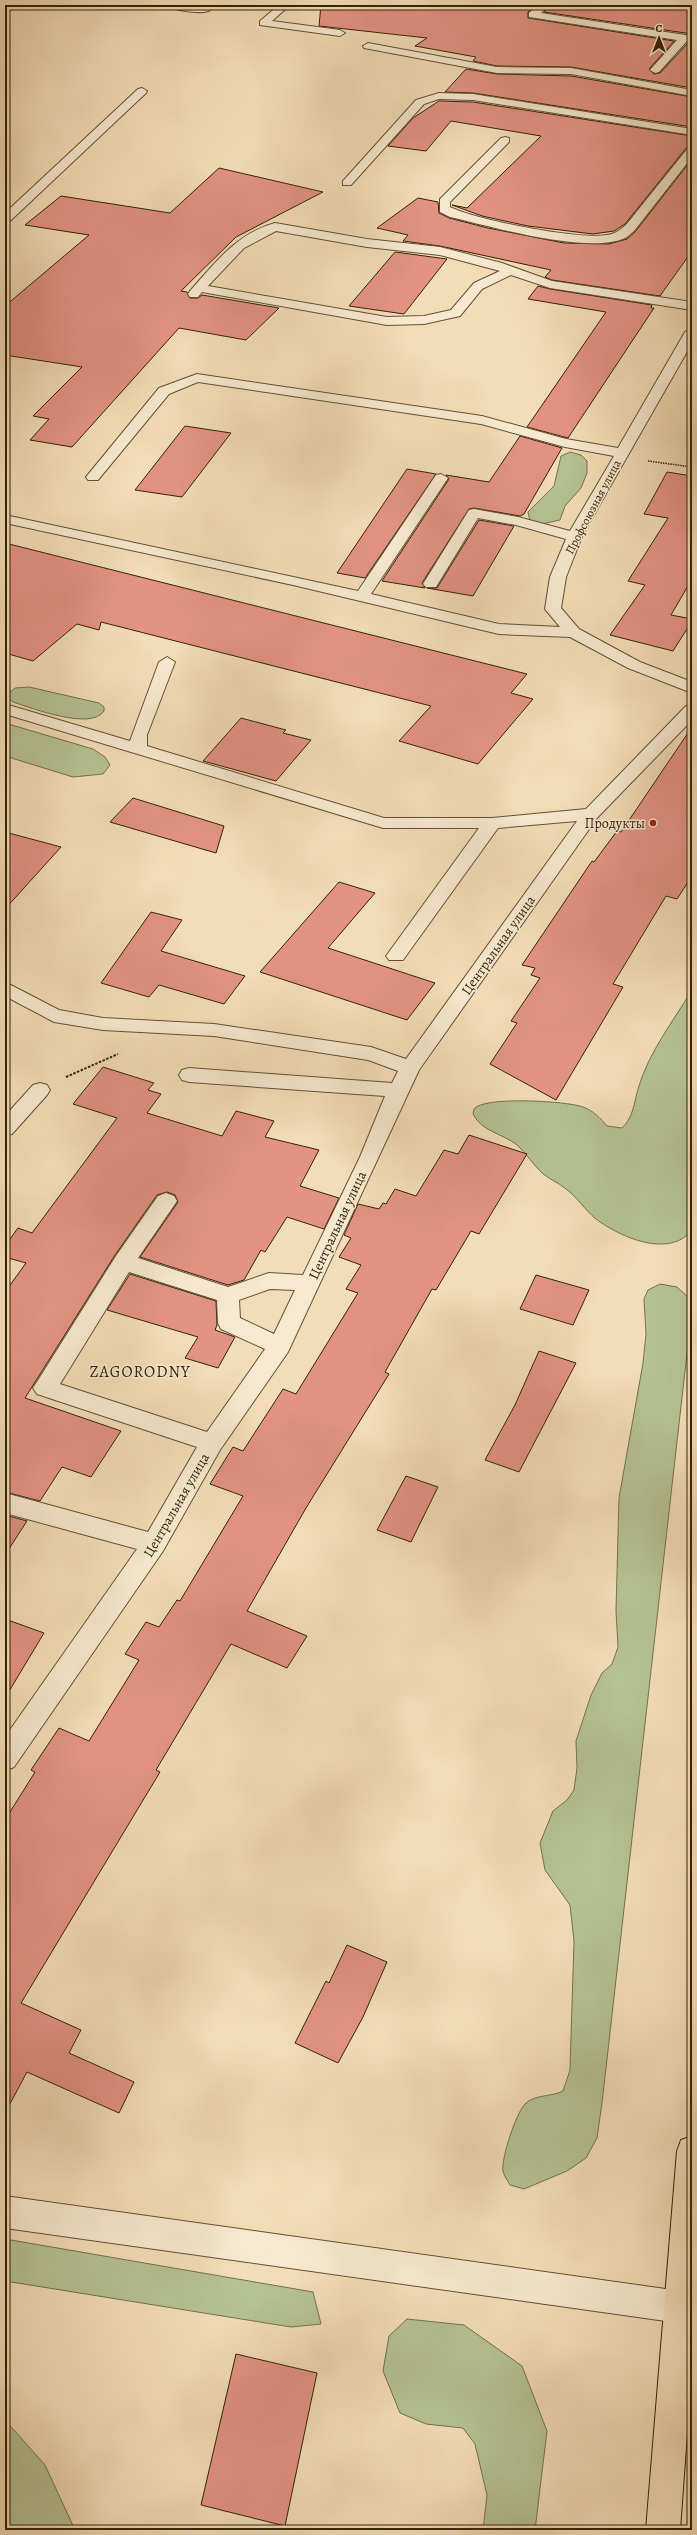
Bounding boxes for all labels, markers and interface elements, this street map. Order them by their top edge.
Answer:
north arrow [639,18,679,58]
text: С [656,21,663,36]
street label: Профсоюзная улица [561,457,625,557]
place label: Продукты [585,814,645,833]
marker: Продукты [648,818,658,828]
street label: Центральная улица [457,891,540,999]
street label: Центральная улица [304,1167,371,1282]
district label: ZAGORODNY [89,1361,191,1383]
street label: Центральная улица [139,1449,214,1561]

